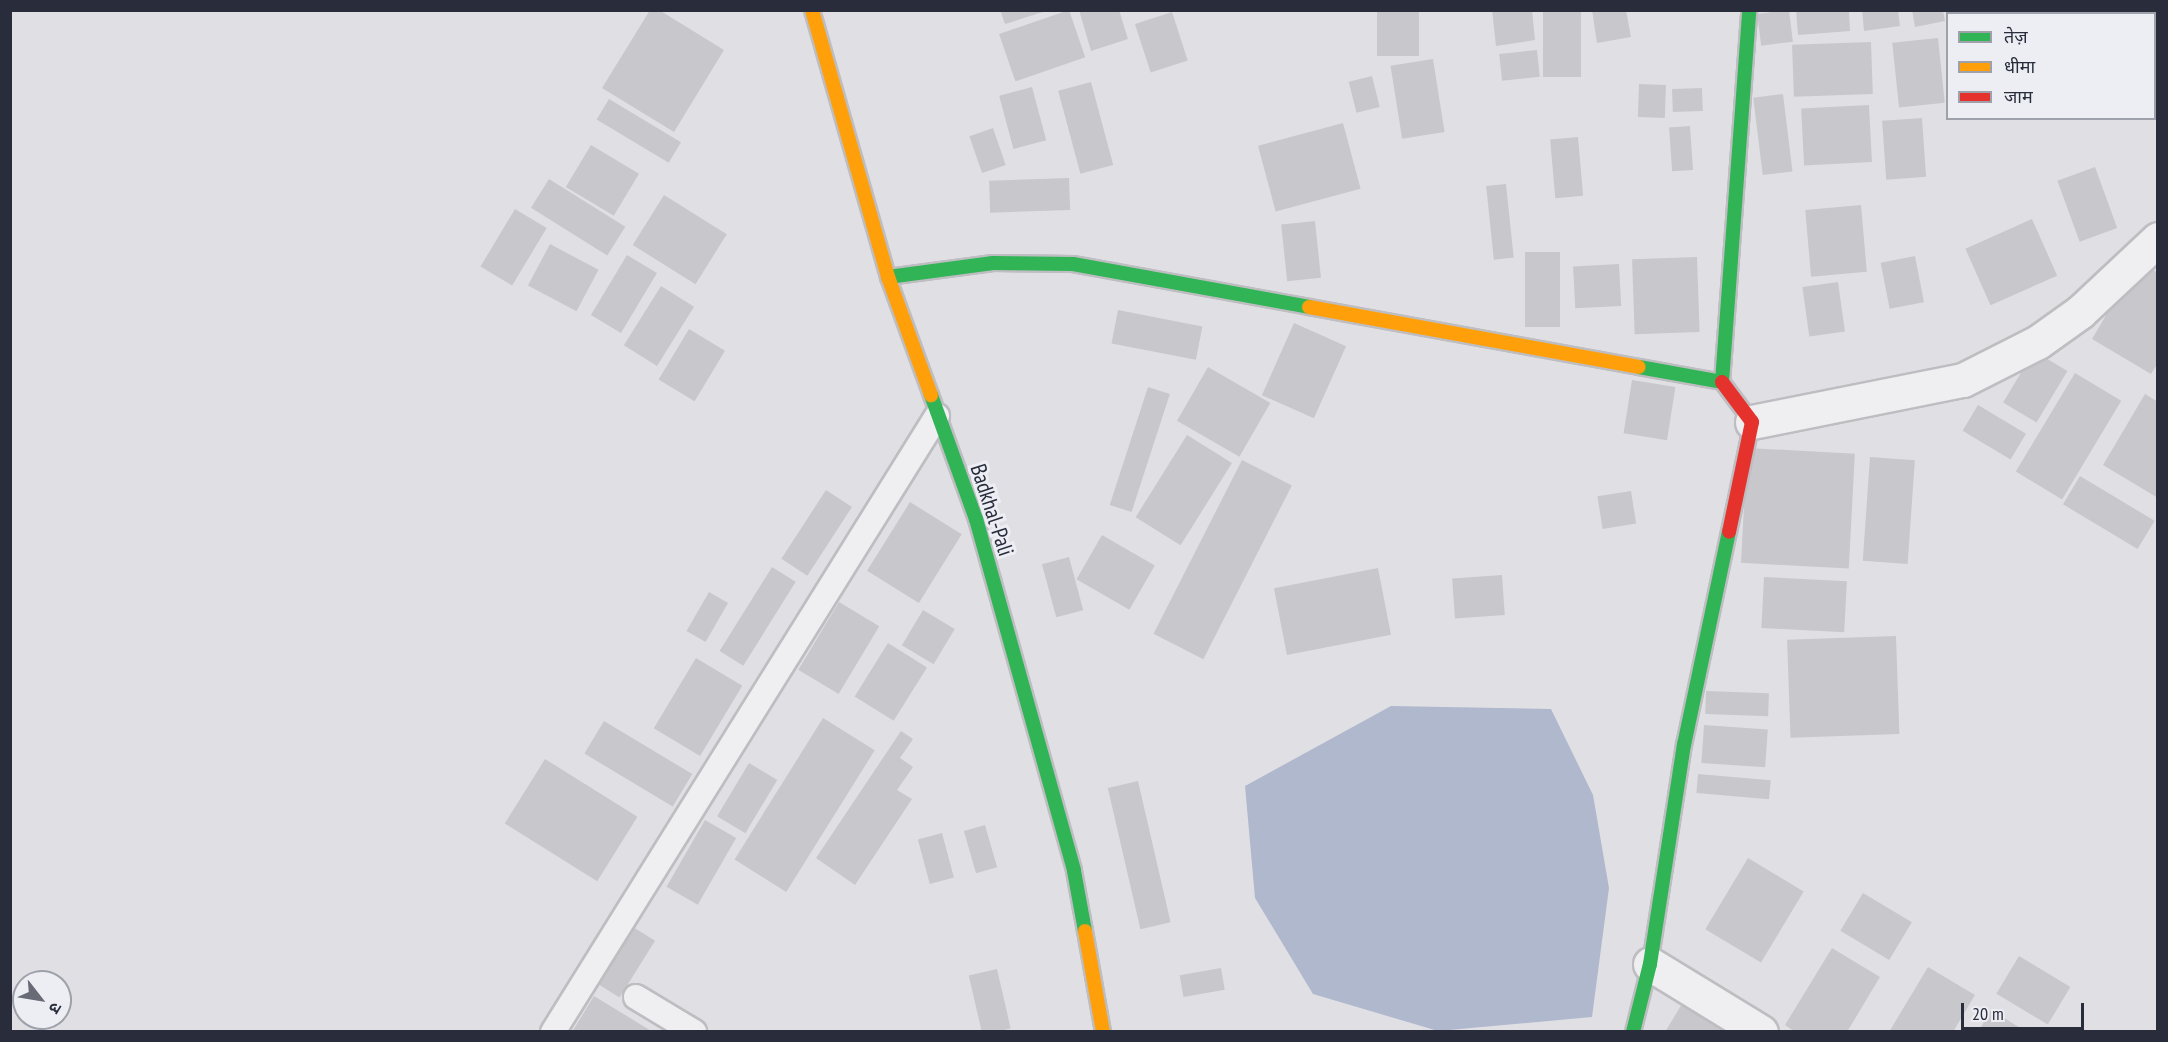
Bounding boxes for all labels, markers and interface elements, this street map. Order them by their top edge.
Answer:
legend [1946,12,2156,120]
text: तेज़ [2004,25,2028,48]
text: धीमा [2004,55,2035,78]
text: जाम [2004,85,2033,108]
street label: Badkhal-Pali [965,461,1019,559]
north arrow [12,970,72,1030]
scale bar [1964,991,2087,1029]
text: उ [45,999,67,1017]
text: 20 m [1972,1002,2004,1025]

